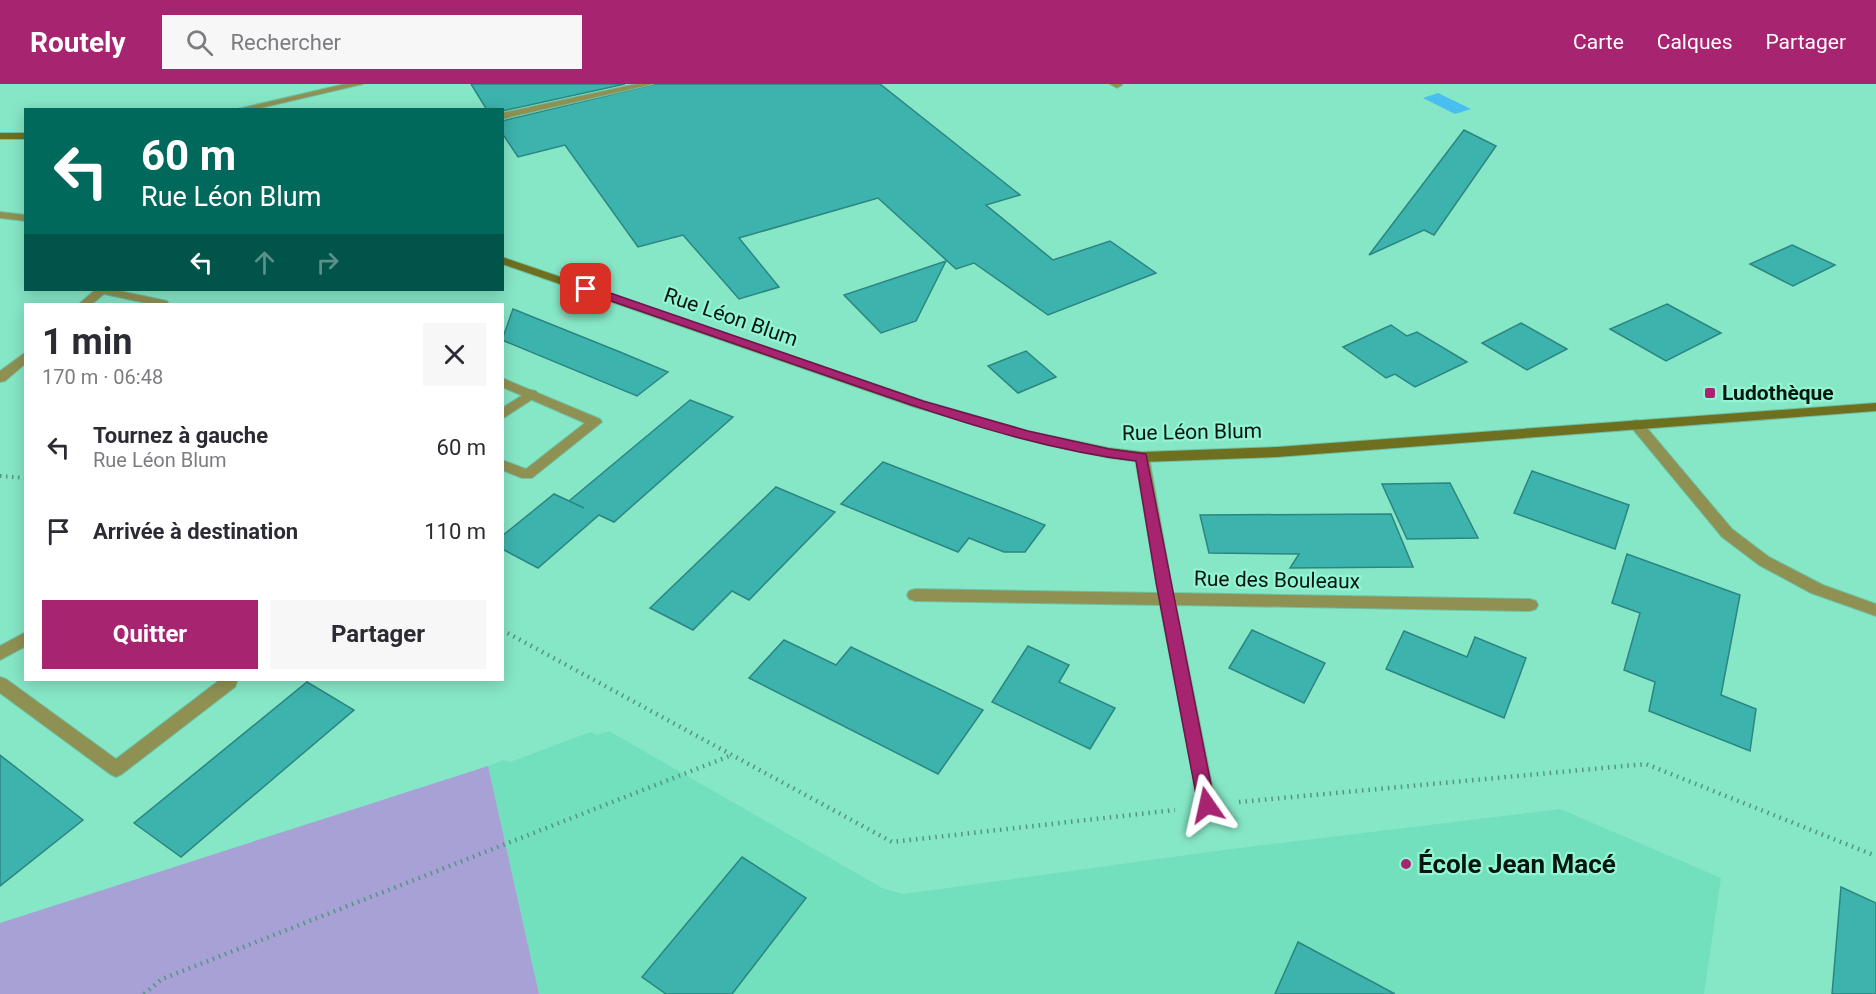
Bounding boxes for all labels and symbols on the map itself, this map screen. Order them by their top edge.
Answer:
pin [560,263,611,314]
street label: Rue Léon Blum [661,283,801,351]
place label: Ludothèque [1722,381,1834,405]
marker: Ludothèque [1703,386,1717,400]
street label: Rue Léon Blum [1122,419,1262,445]
street label: Rue des Bouleaux [1194,567,1360,593]
position arrow [1175,773,1239,837]
place label: École Jean Macé [1418,849,1616,879]
marker: École Jean Macé [1399,857,1413,871]

